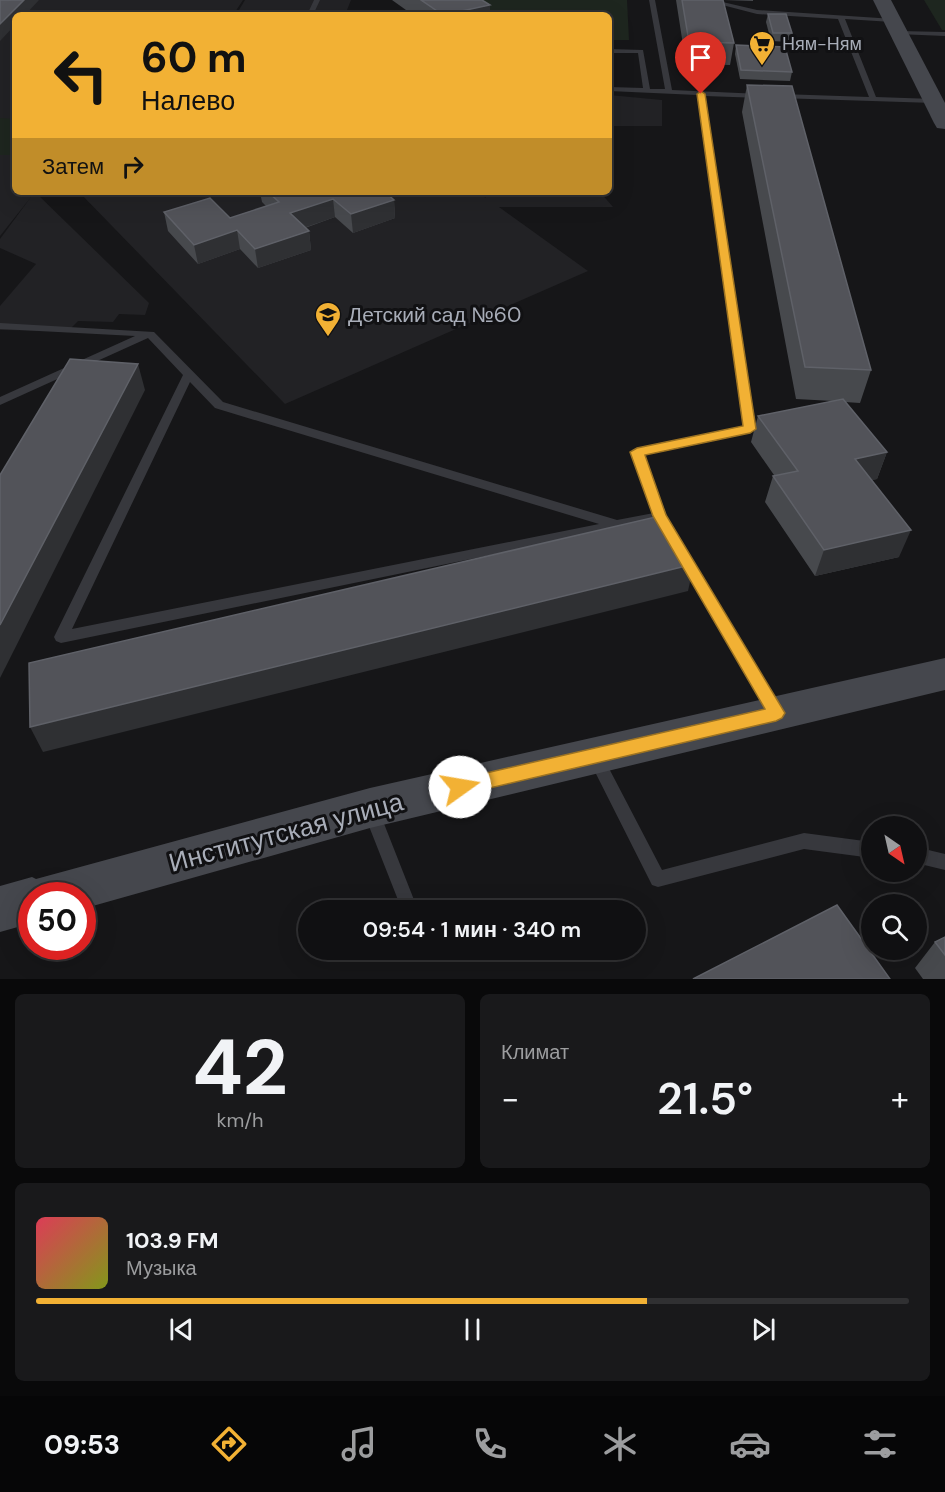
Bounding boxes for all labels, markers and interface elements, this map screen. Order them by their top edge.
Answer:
supermarket icon: Ням-Ням [747,29,777,67]
text: 60 m [141,30,247,85]
pin [675,32,726,94]
place label: Ням-Ням [782,32,862,56]
icon: left [42,36,120,114]
icon: arrive [684,41,717,74]
text: Налево [141,83,235,118]
icon: right [116,150,149,183]
text: Затем [42,152,104,181]
school or university icon: Детский сад №60 [313,300,343,338]
place label: Детский сад №60 [348,301,521,329]
position arrow [428,755,492,819]
street label: Институтская улица [165,784,407,880]
north arrow [861,816,927,882]
map controls [861,816,927,960]
speed limit sign: 50 [18,882,96,960]
button: search [861,894,927,960]
text: 09:54 · 1 мин · 340 m [363,915,581,944]
text: 42 [192,1017,288,1118]
text: Климат [501,1039,569,1065]
text: 21.5° [657,1069,753,1128]
text: − [501,1077,519,1120]
text: + [891,1077,909,1120]
text: km/h [216,1107,264,1133]
text: 103.9 FM [126,1226,219,1255]
text: Музыка [126,1255,197,1281]
icon: previous [165,1313,198,1346]
icon: pause [456,1313,489,1346]
icon: next [747,1313,780,1346]
icon: directions [208,1423,250,1465]
icon: music [338,1423,380,1465]
icon: phone [469,1423,511,1465]
icon: climate [599,1423,641,1465]
icon: car [729,1423,771,1465]
icon: filters [859,1423,901,1465]
text: 09:53 [44,1427,120,1462]

